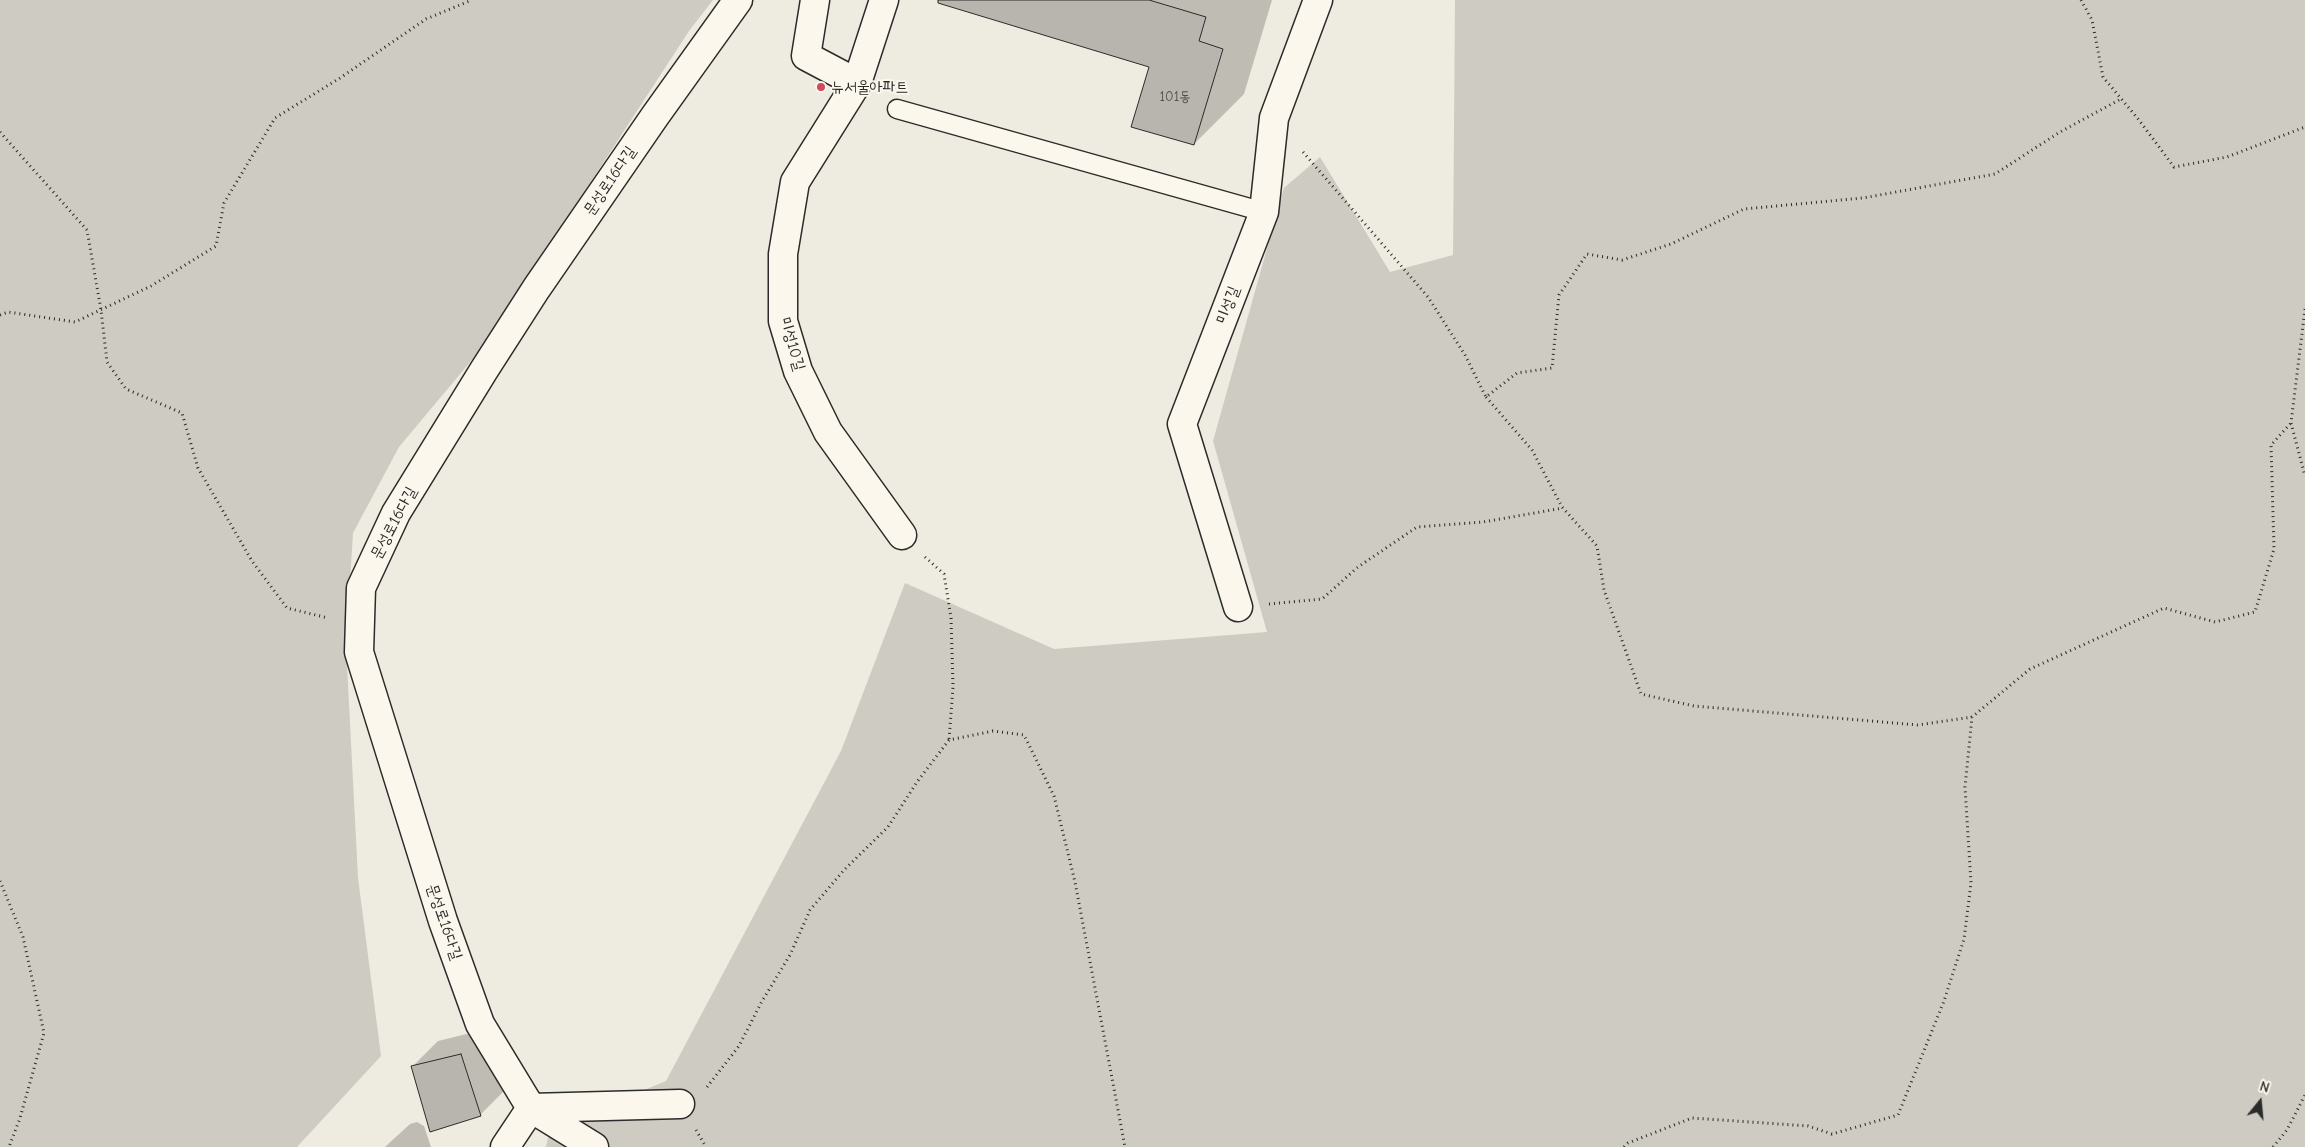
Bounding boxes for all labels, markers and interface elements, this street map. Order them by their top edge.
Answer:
place label: 뉴서울아파트 [831,77,908,97]
marker: 뉴서울아파트 [815,81,827,93]
house number: 101동 [1160,89,1190,105]
street label: 문성로16다길 [580,143,640,219]
street label: 미성길 [1212,284,1244,326]
street label: 미성10길 [775,315,809,373]
street label: 문성로16다길 [367,483,421,563]
street label: 문성로16다길 [422,881,466,963]
north arrow [2235,1077,2285,1127]
text: N [2258,1078,2271,1097]

